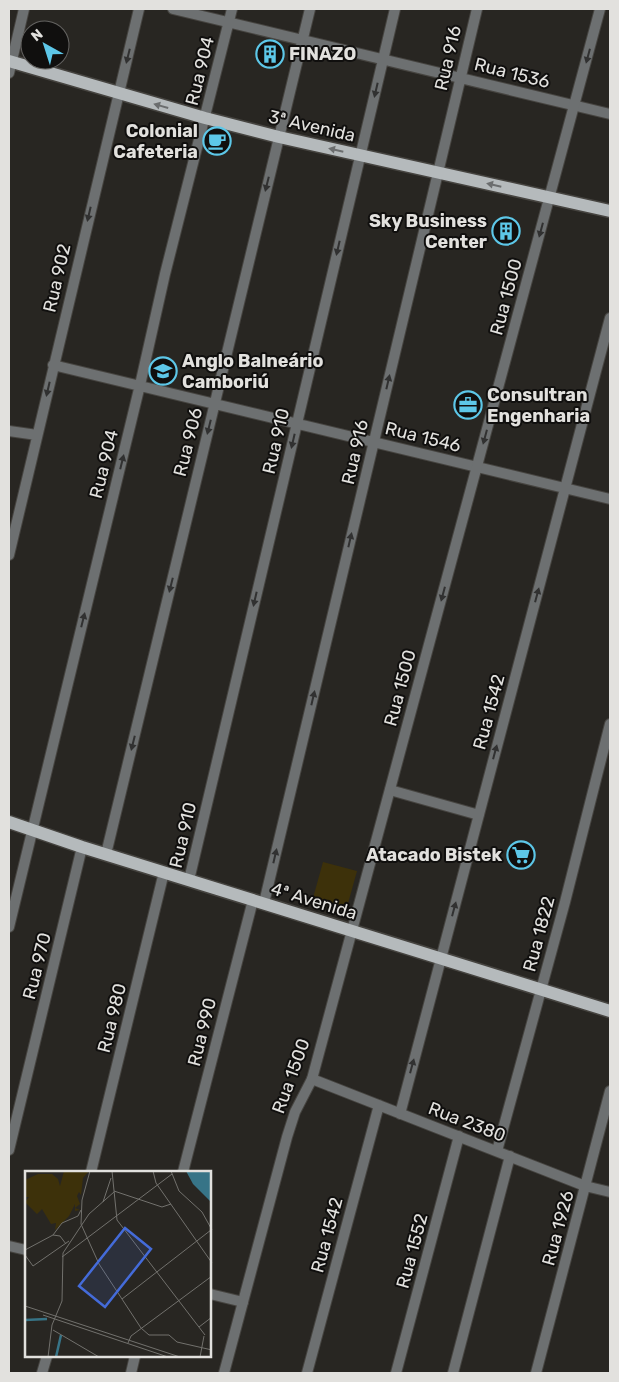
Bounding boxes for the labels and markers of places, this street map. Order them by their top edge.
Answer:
building icon: FINAZO [255,39,285,69]
place label: FINAZO [289,43,356,65]
place label: Colonial Cafeteria [113,120,198,163]
cafe icon: Colonial Cafeteria [202,126,232,156]
place label: Sky Business Center [369,210,487,253]
building icon: Sky Business Center [491,216,521,246]
place label: Anglo Balneário Camboriú [182,350,324,393]
school or university icon: Anglo Balneário Camboriú [148,356,178,386]
place label: Consultran Engenharia [487,384,590,427]
office icon: Consultran Engenharia [453,390,483,420]
supermarket icon: Atacado Bistek [506,840,536,870]
place label: Atacado Bistek [366,844,502,866]

